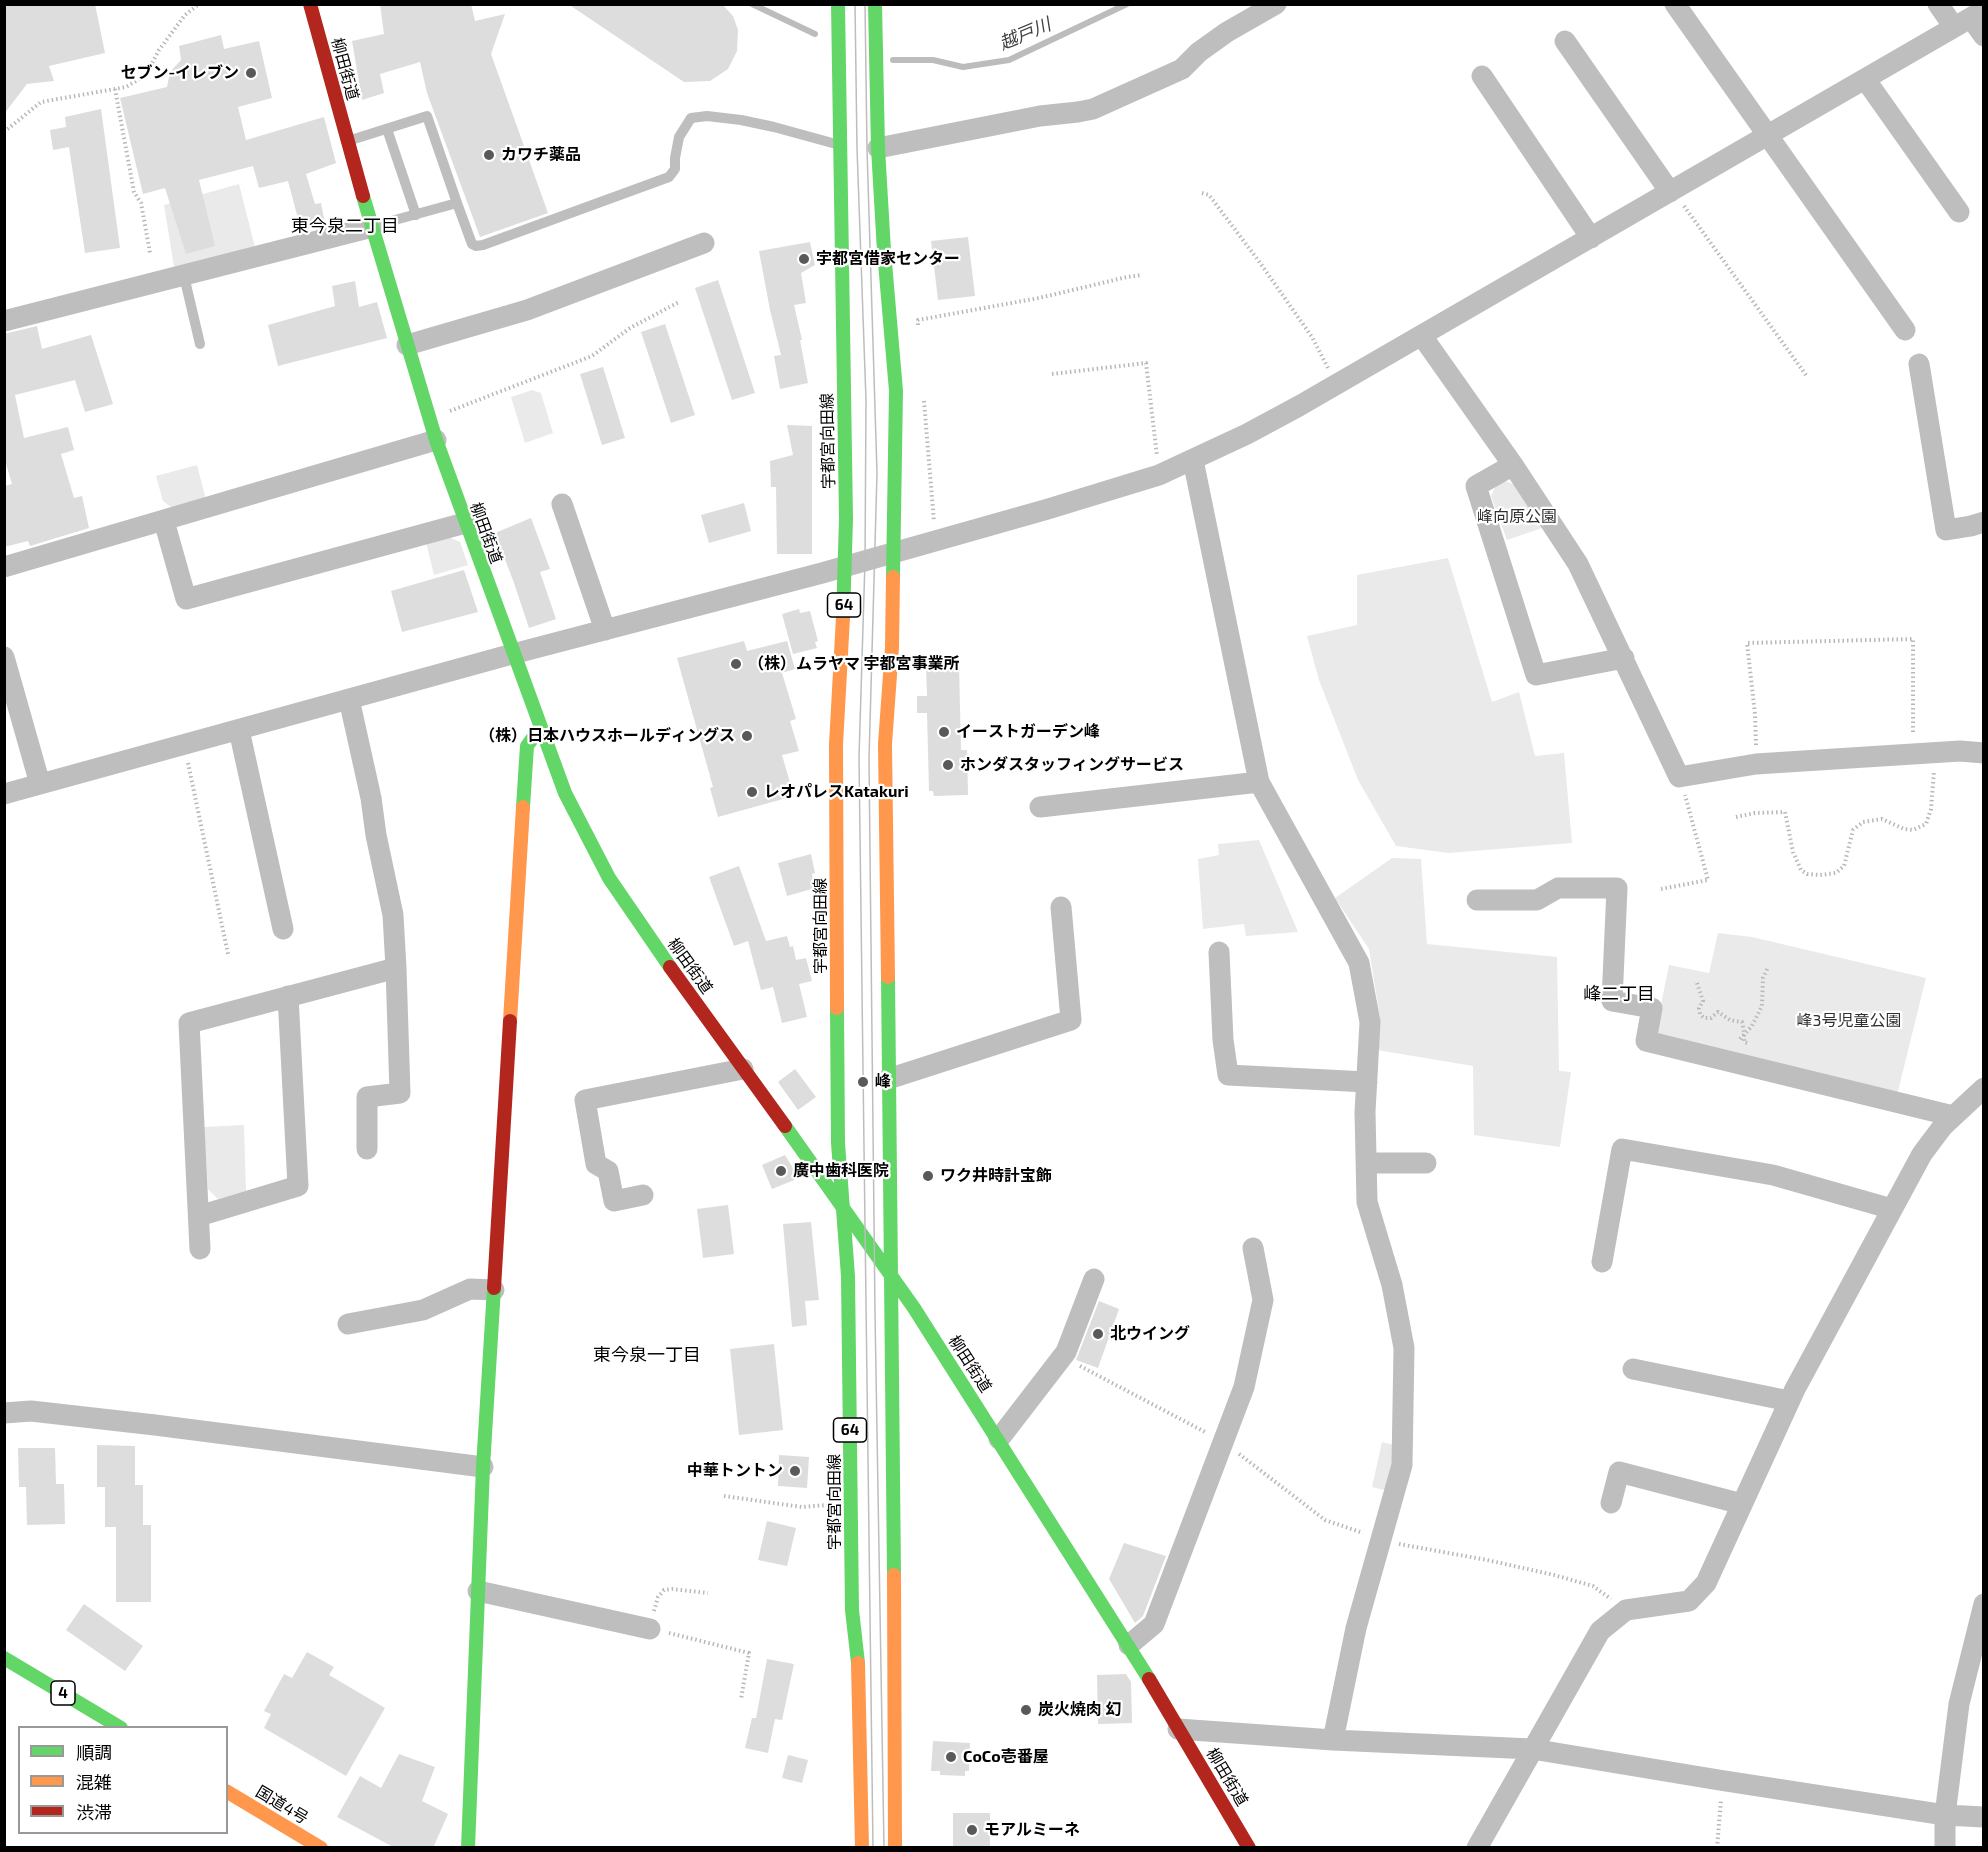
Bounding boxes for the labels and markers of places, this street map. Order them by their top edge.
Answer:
place label: セブン-イレブン [120,63,239,83]
marker: セブン-イレブン [244,66,258,80]
place label: カワチ薬品 [501,145,581,165]
marker: カワチ薬品 [482,148,496,162]
place label: 宇都宮借家センター [816,249,960,269]
marker: 宇都宮借家センター [797,252,811,266]
place label: （株）ムラヤマ 宇都宮事業所 [748,654,959,674]
marker: （株）ムラヤマ 宇都宮事業所 [729,657,743,671]
place label: イーストガーデン峰 [956,722,1100,742]
marker: イーストガーデン峰 [937,725,951,739]
place label: （株）日本ハウスホールディングス [479,726,735,746]
marker: （株）日本ハウスホールディングス [740,729,754,743]
place label: ホンダスタッフィングサービス [960,755,1184,775]
marker: ホンダスタッフィングサービス [941,758,955,772]
place label: レオパレスKatakuri [764,782,909,802]
marker: レオパレスKatakuri [745,785,759,799]
place label: 峰 [875,1072,891,1092]
marker: 峰 [856,1075,870,1089]
place label: 廣中歯科医院 [793,1161,889,1181]
marker: 廣中歯科医院 [774,1164,788,1178]
place label: ワク井時計宝飾 [940,1166,1052,1186]
marker: ワク井時計宝飾 [921,1169,935,1183]
place label: 北ウイング [1110,1324,1190,1344]
marker: 北ウイング [1091,1327,1105,1341]
place label: 中華トントン [687,1461,783,1481]
marker: 中華トントン [788,1464,802,1478]
place label: 炭火焼肉 幻 [1038,1700,1121,1720]
marker: 炭火焼肉 幻 [1019,1703,1033,1717]
place label: CoCo壱番屋 [963,1747,1049,1767]
marker: CoCo壱番屋 [944,1750,958,1764]
place label: モアルミーネ [984,1820,1080,1840]
marker: モアルミーネ [965,1823,979,1837]

